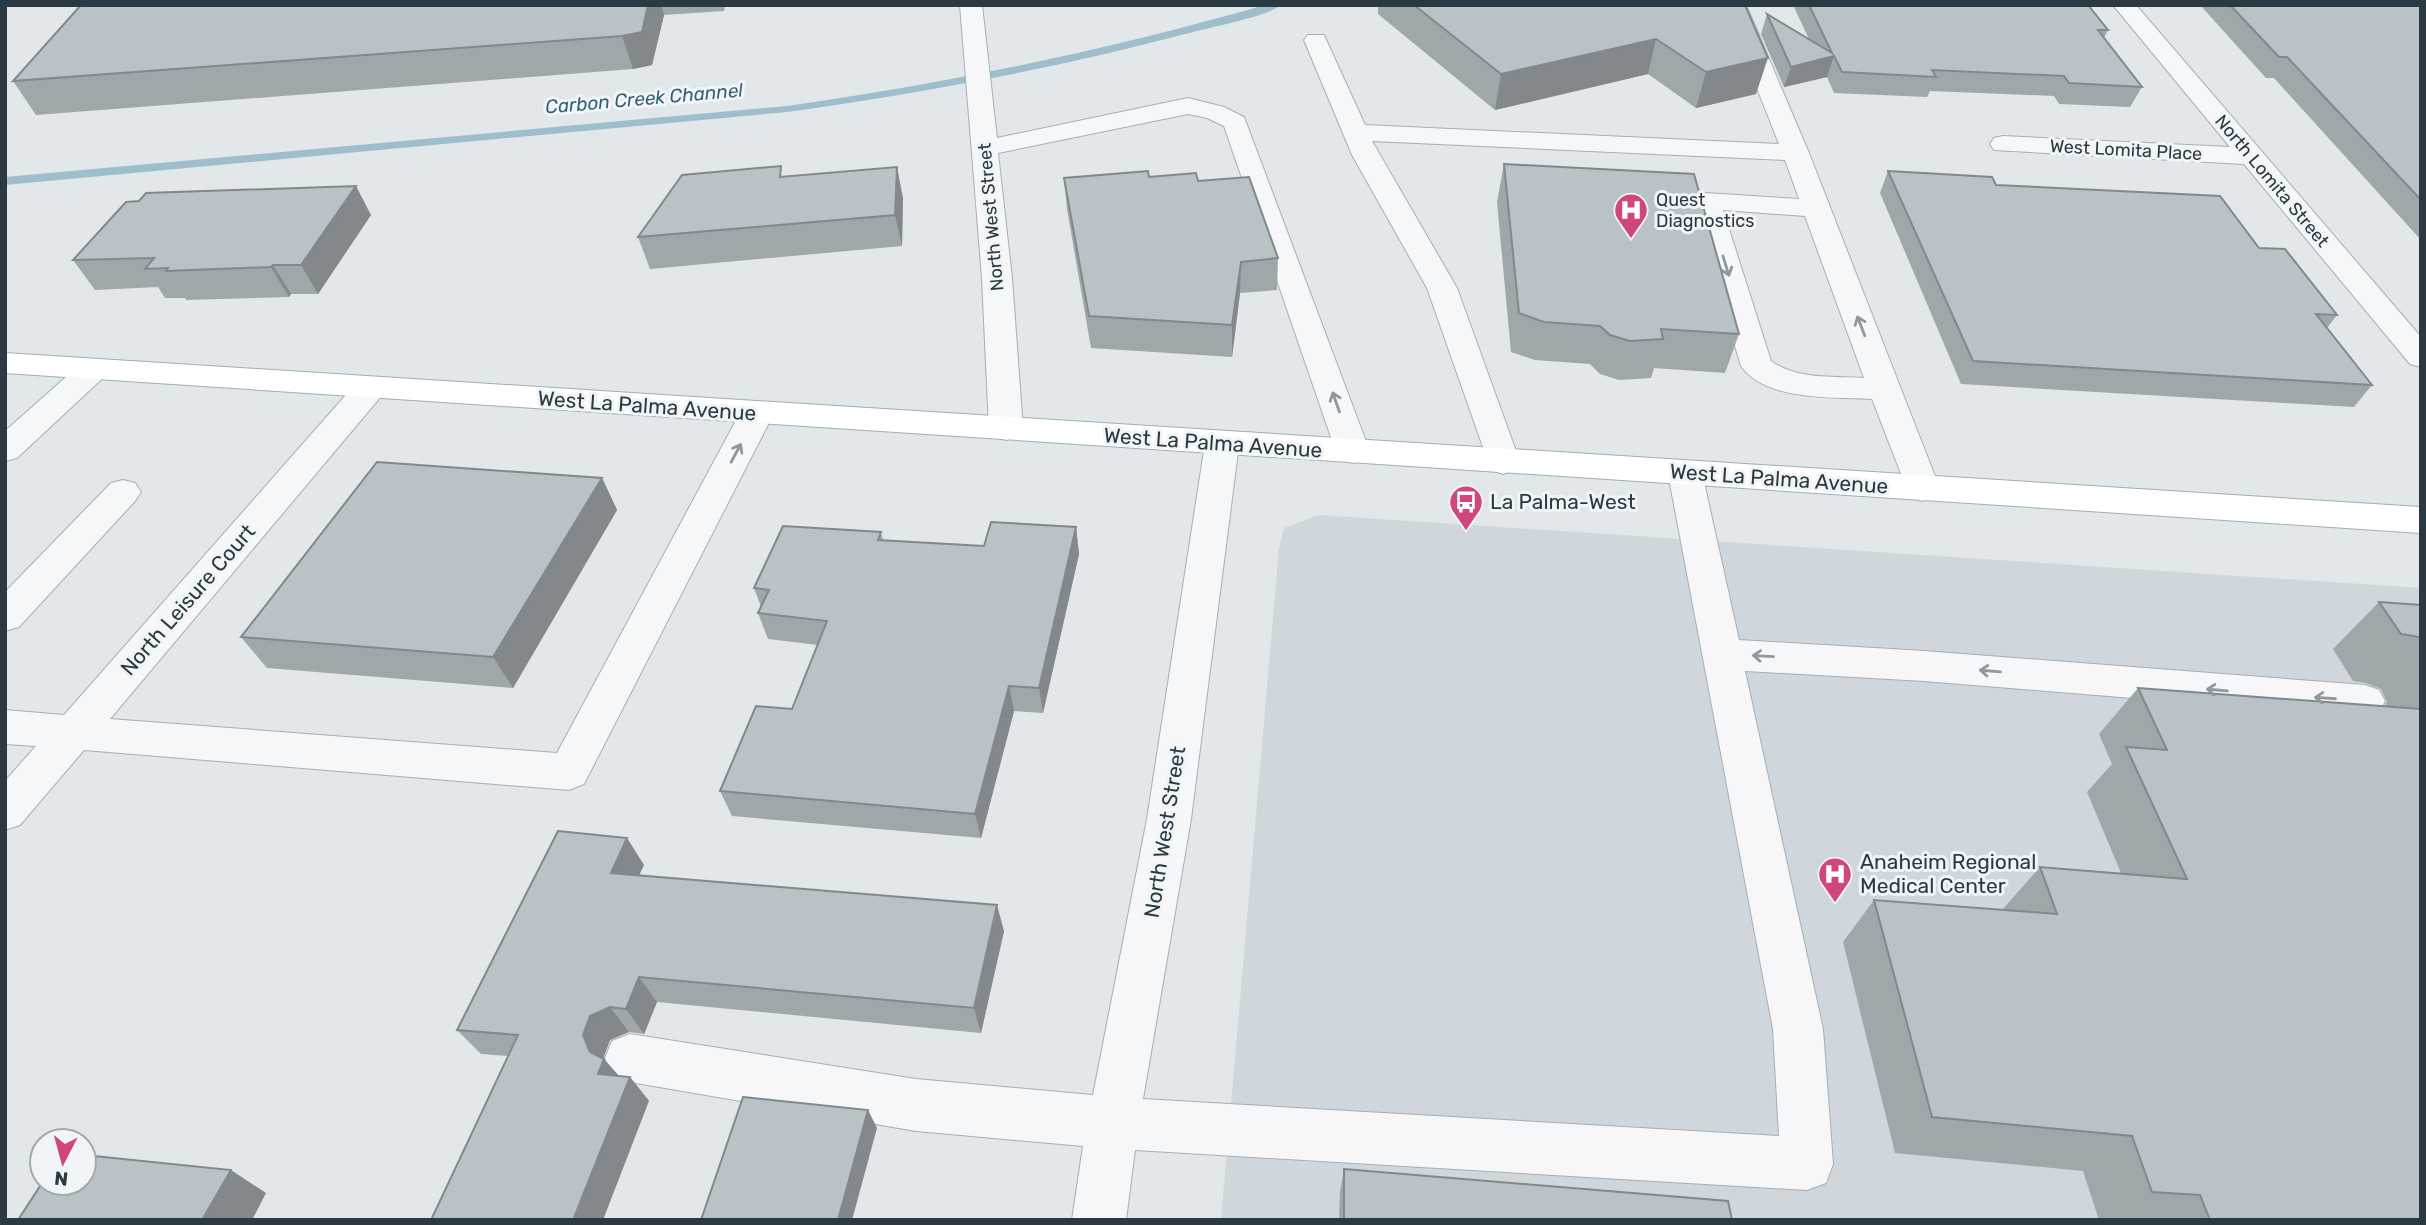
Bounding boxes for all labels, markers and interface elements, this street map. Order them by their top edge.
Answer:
water label: Carbon Creek Channel [544,78,744,119]
street label: North Lomita Street [2210,110,2334,252]
street label: West Lomita Place [2049,135,2203,165]
street label: North West Street [974,142,1008,292]
place label: Quest Diagnostics [1656,189,1754,232]
hospital icon: Quest Diagnostics [1612,191,1650,240]
one-way arrow [1721,255,1734,277]
one-way arrow [1853,316,1866,338]
street label: West La Palma Avenue [537,385,757,426]
one-way arrow [1329,391,1341,413]
street label: West La Palma Avenue [1103,422,1323,463]
one-way arrow [730,443,744,464]
street label: West La Palma Avenue [1669,458,1889,499]
bus stop icon: La Palma-West [1447,483,1485,532]
place label: La Palma-West [1490,489,1636,514]
street label: North Leisure Court [115,519,260,680]
one-way arrow [1752,650,1775,663]
one-way arrow [1979,664,2002,677]
one-way arrow [2206,683,2229,696]
one-way arrow [2314,692,2337,705]
street label: North West Street [1139,744,1190,919]
place label: Anaheim Regional Medical Center [1860,849,2036,898]
hospital icon: Anaheim Regional Medical Center [1816,855,1854,904]
north arrow [28,1127,98,1197]
text: N [53,1166,69,1191]

